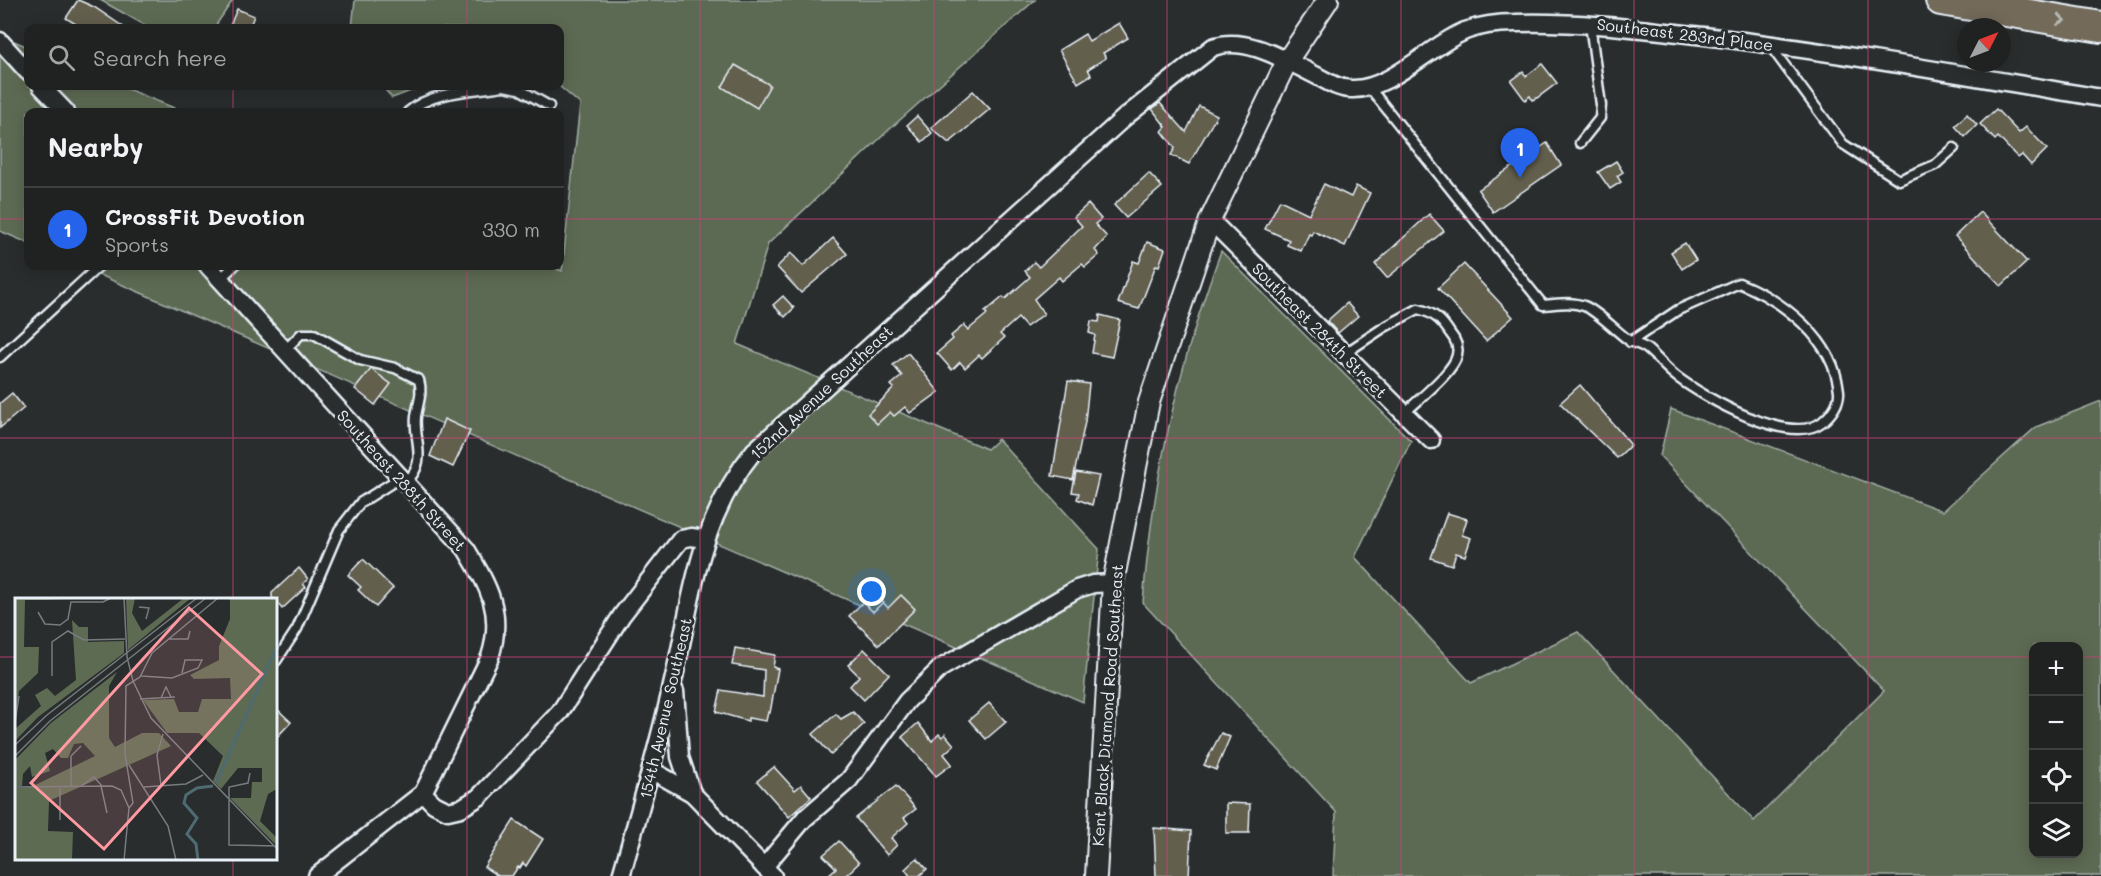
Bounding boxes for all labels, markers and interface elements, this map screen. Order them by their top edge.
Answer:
street label: Southeast 283rd Place [1596,13,1774,55]
one-way arrow [2056,13,2066,26]
north arrow [1957,18,2011,72]
search box [24,24,564,90]
icon: search [45,41,78,74]
text: Search here [93,43,227,72]
pin: 1 [1500,128,1540,178]
text: Nearby [48,130,143,164]
text: CrossFit Devotion [105,202,305,231]
text: 1 [63,216,72,242]
text: 330 m [482,216,540,242]
text: Sports [105,231,169,257]
street label: Southeast 284th Street [1248,258,1392,402]
street label: 152nd Avenue Southeast [745,320,897,464]
street label: Southeast 288th Street [333,405,471,555]
street label: Kent Black Diamond Road Southeast [1087,563,1127,847]
your location [857,577,886,606]
inset map [15,598,278,861]
street label: 154th Avenue Southeast [634,615,696,801]
map controls [2029,642,2083,858]
button: + [2029,642,2083,696]
button: − [2029,696,2083,750]
button: locate [2029,750,2083,804]
button: layers [2029,804,2083,858]

